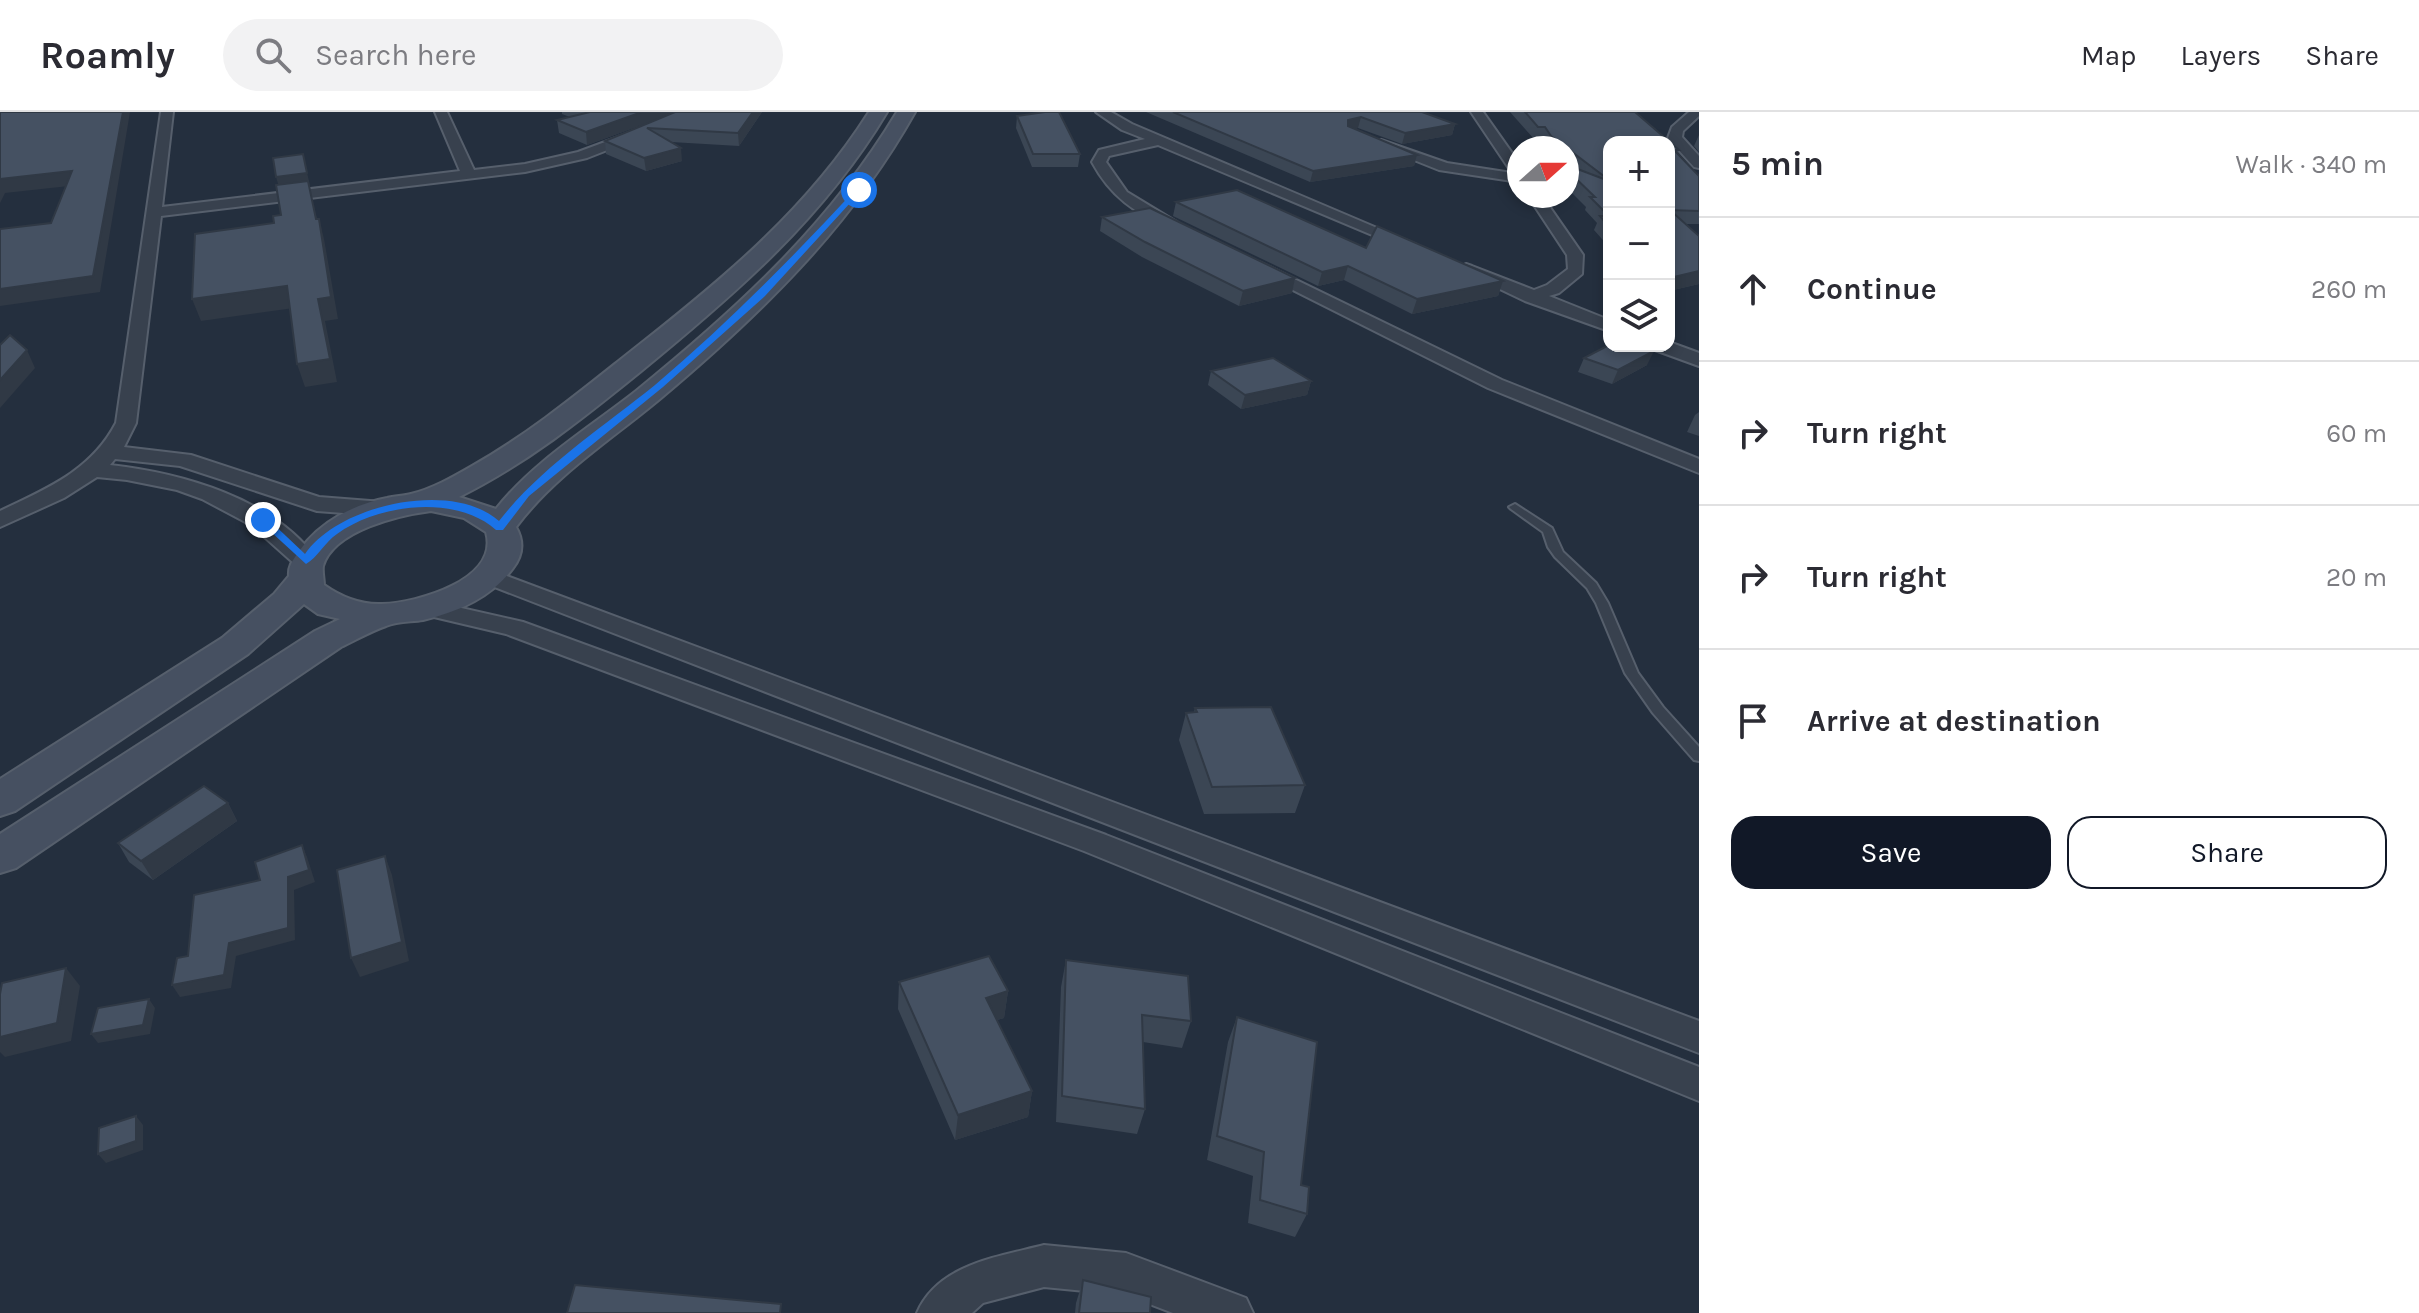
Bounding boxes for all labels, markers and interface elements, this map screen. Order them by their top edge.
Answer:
search box [223,19,783,91]
text: Roamly [40,33,175,78]
icon: search [251,33,295,77]
text: Search here [315,37,476,73]
text: Map [2081,39,2136,72]
text: Layers [2180,39,2261,72]
text: Share [2305,39,2379,72]
north arrow [1507,136,1579,208]
map controls [1603,136,1675,352]
button: + [1603,136,1675,208]
text: 5 min [1731,144,1824,184]
text: Walk · 340 m [2236,149,2387,180]
route start [841,172,877,208]
button: − [1603,208,1675,280]
icon: ahead [1731,267,1775,311]
text: Continue [1807,271,1937,307]
text: 260 m [2311,274,2387,305]
button: layers [1603,280,1675,352]
icon: right [1731,411,1775,455]
text: Turn right [1807,415,1947,451]
text: 60 m [2326,418,2387,449]
route end [245,502,281,538]
icon: right [1731,555,1775,599]
text: Turn right [1807,559,1947,595]
text: 20 m [2326,562,2387,593]
icon: arrive [1731,699,1775,743]
text: Arrive at destination [1807,703,2101,739]
button: Save [1731,816,2051,889]
button: Share [2067,816,2387,889]

